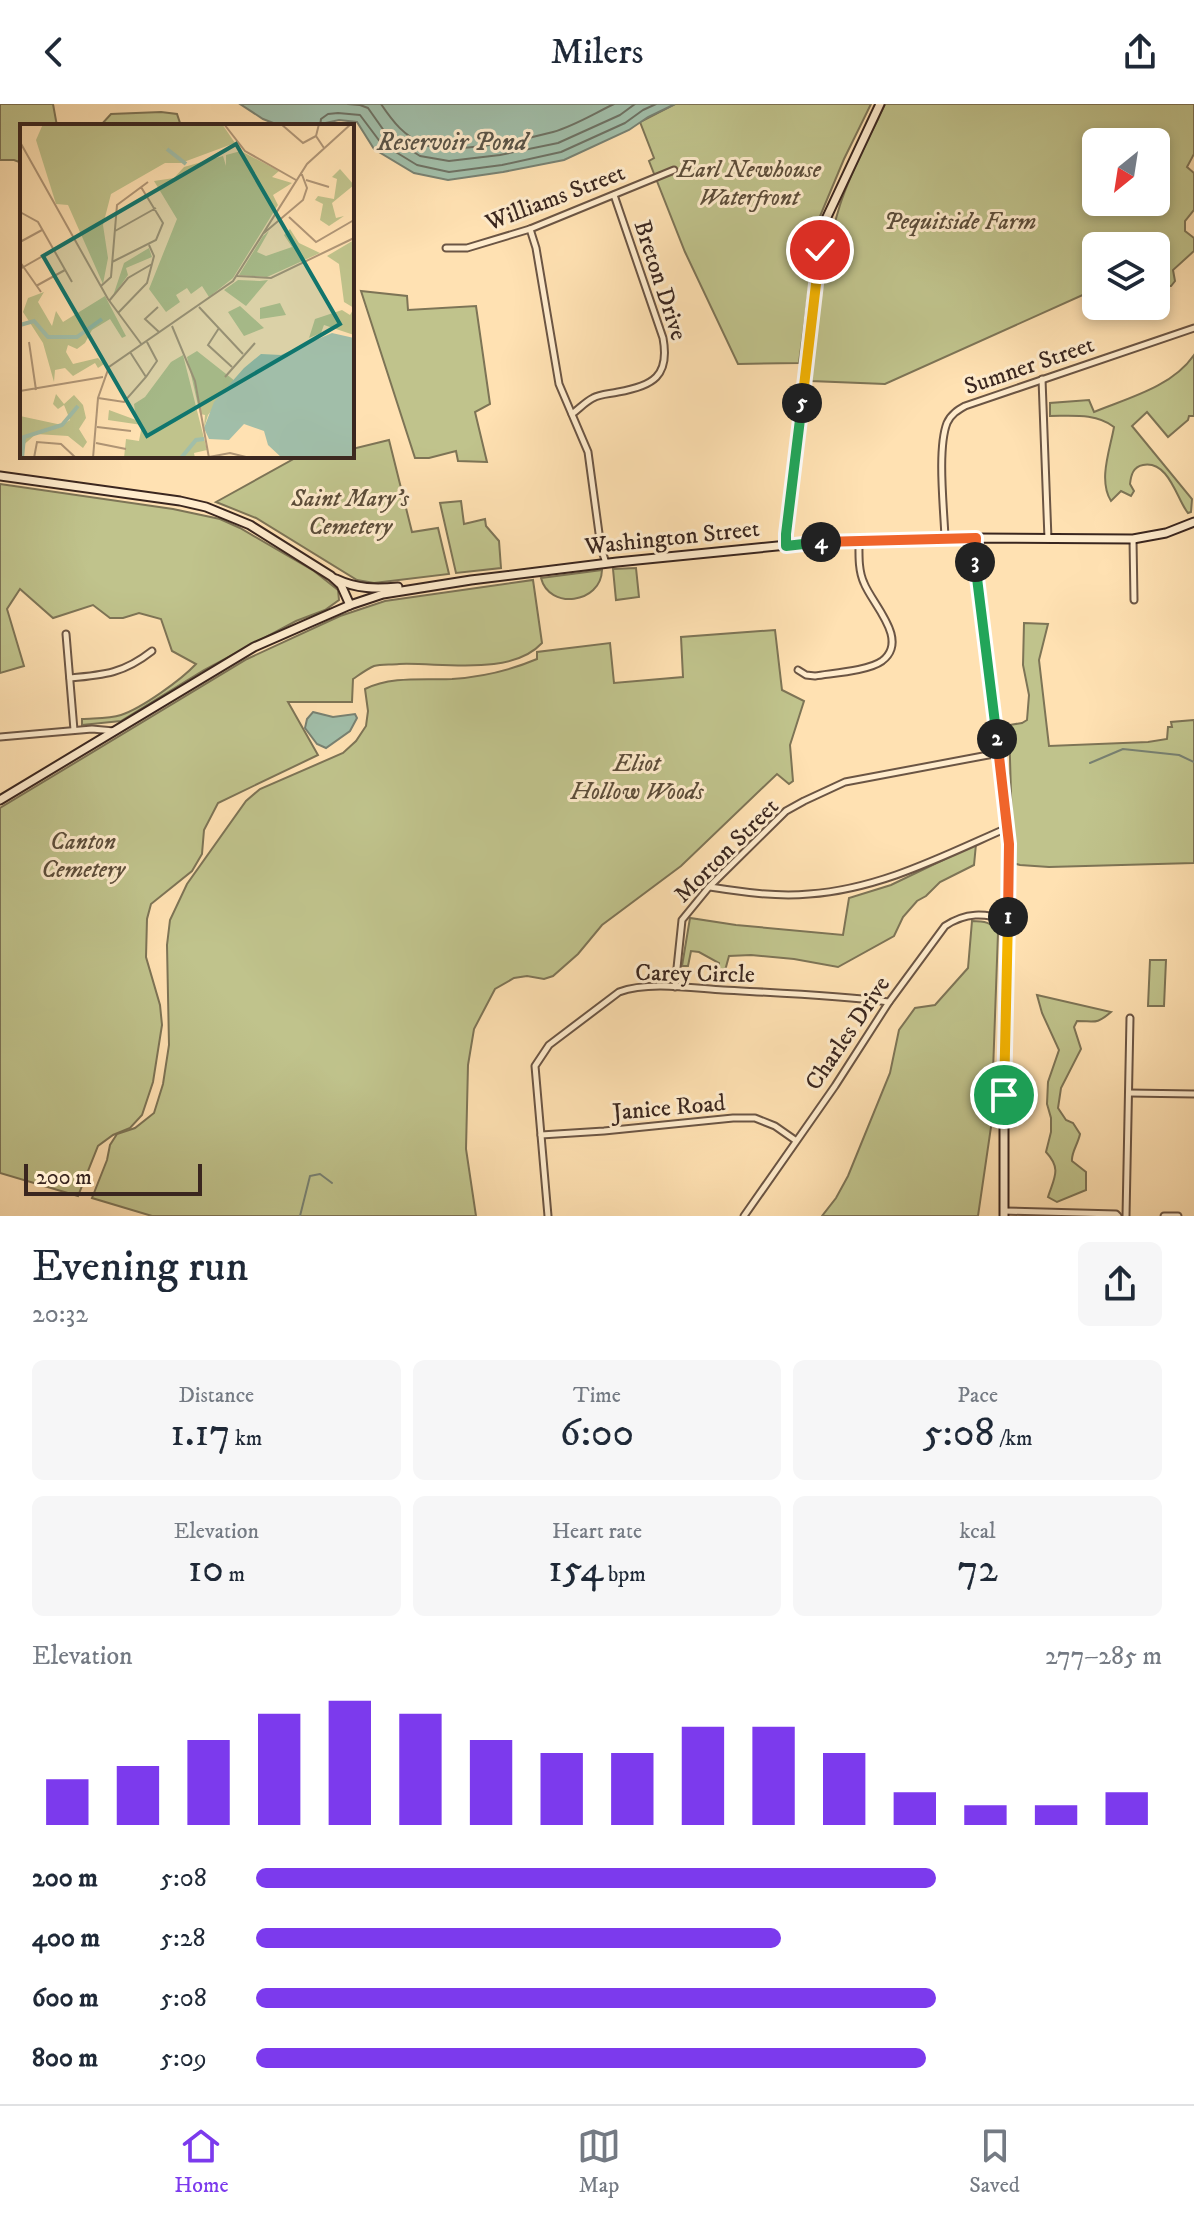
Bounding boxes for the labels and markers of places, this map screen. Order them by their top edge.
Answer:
pin [786,216,854,284]
pin: 5 [782,383,822,423]
pin: 4 [801,522,841,562]
pin: 3 [955,542,995,582]
pin: 2 [977,719,1017,759]
pin: 1 [988,897,1028,937]
pin [970,1061,1038,1129]

